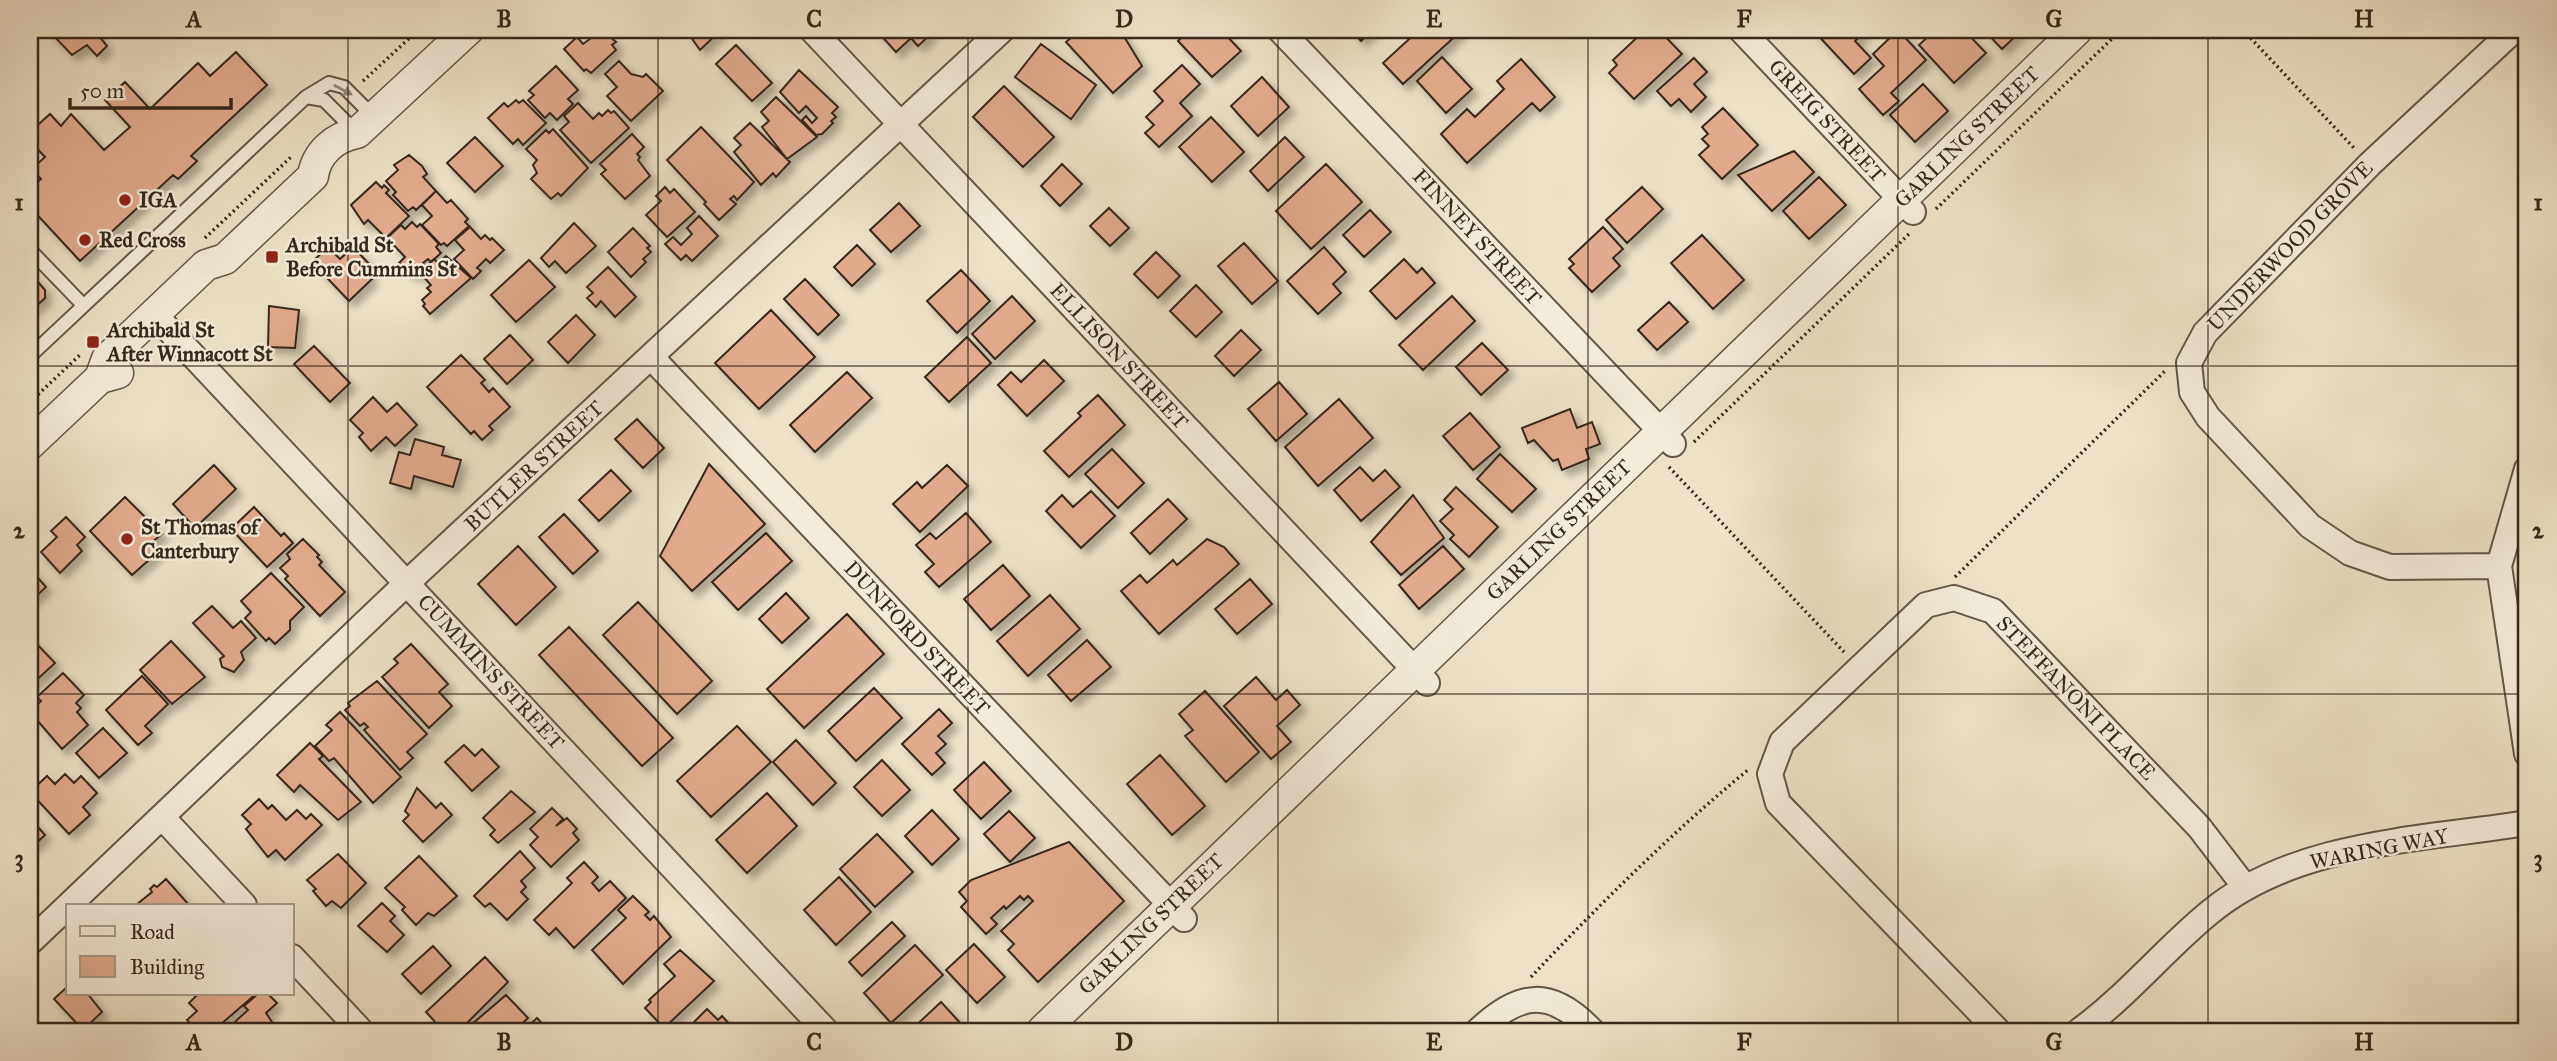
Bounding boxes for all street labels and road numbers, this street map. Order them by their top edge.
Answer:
street label: GREIG STREET [1763,54,1891,188]
street label: GARLING STREET [1889,61,2045,213]
street label: UNDERWOOD GROVE [2202,155,2378,337]
street label: FINNEY STREET [1407,163,1547,311]
street label: ELLISON STREET [1044,277,1194,435]
street label: BUTLER STREET [459,395,609,537]
street label: GARLING STREET [1481,454,1637,606]
street label: DUNFORD STREET [839,555,995,721]
street label: CUMMINS STREET [412,589,570,755]
street label: STEFFANONI PLACE [1991,611,2161,785]
street label: WARING WAY [2308,823,2451,875]
street label: GARLING STREET [1073,848,1229,1000]

